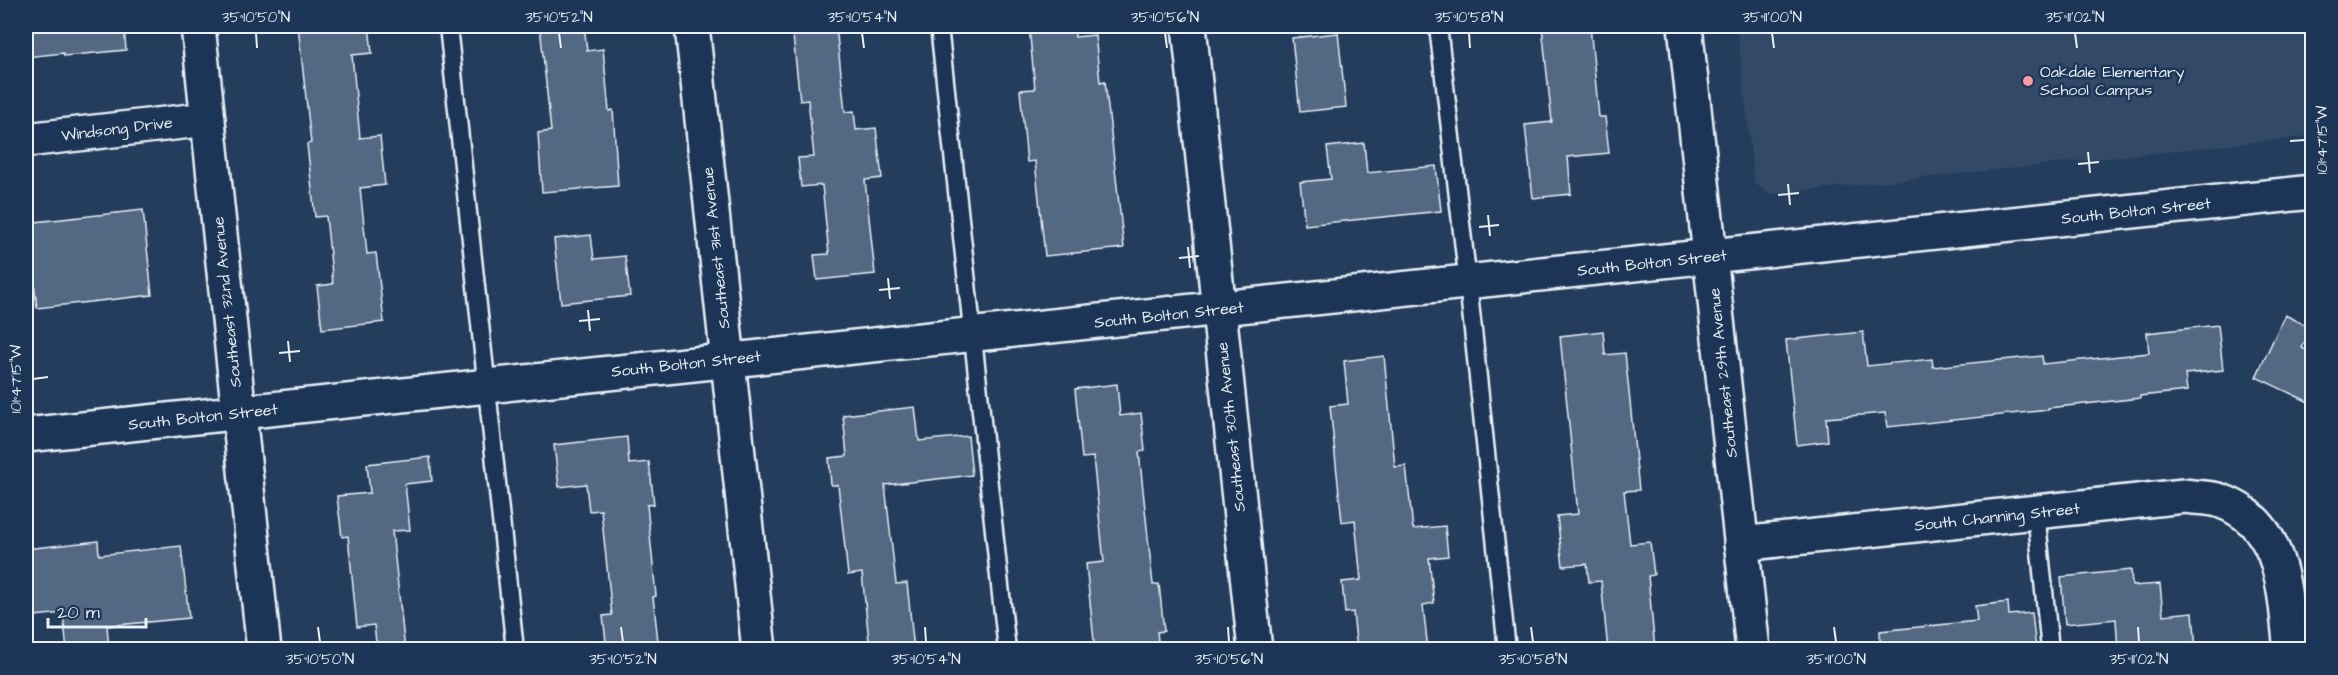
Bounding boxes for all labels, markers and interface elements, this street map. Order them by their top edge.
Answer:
text: 35°10'50"N [222,7,290,28]
text: 35°10'52"N [525,7,593,28]
text: 35°10'54"N [827,7,897,28]
text: 35°10'56"N [1131,7,1199,28]
text: 35°10'58"N [1435,7,1503,28]
text: 35°11'00"N [1742,7,1802,28]
text: 35°11'02"N [2046,7,2104,28]
place label: Oakdale Elementary School Campus [2040,61,2185,101]
marker: Oakdale Elementary School Campus [2021,74,2035,88]
text: 101°47'15"W [2312,106,2333,174]
street label: Windsong Drive [60,111,174,148]
street label: Southeast 31st Avenue [697,166,735,330]
street label: South Bolton Street [2060,192,2212,230]
street label: Southeast 32nd Avenue [207,215,247,388]
street label: South Bolton Street [1576,244,1728,282]
street label: Southeast 29th Avenue [1703,287,1743,459]
street label: South Bolton Street [1093,296,1245,334]
street label: Southeast 30th Avenue [1211,341,1251,513]
text: 101°47'15"W [6,345,27,413]
street label: South Bolton Street [610,345,762,383]
street label: South Bolton Street [127,398,279,436]
street label: South Channing Street [1913,497,2081,538]
scale bar [48,591,146,629]
text: 20 m [57,600,100,625]
text: 35°10'50"N [286,649,354,670]
text: 35°10'52"N [589,649,657,670]
text: 35°10'54"N [891,649,961,670]
text: 35°10'56"N [1195,649,1263,670]
text: 35°10'58"N [1499,649,1567,670]
text: 35°11'00"N [1806,649,1866,670]
text: 35°11'02"N [2110,649,2168,670]

